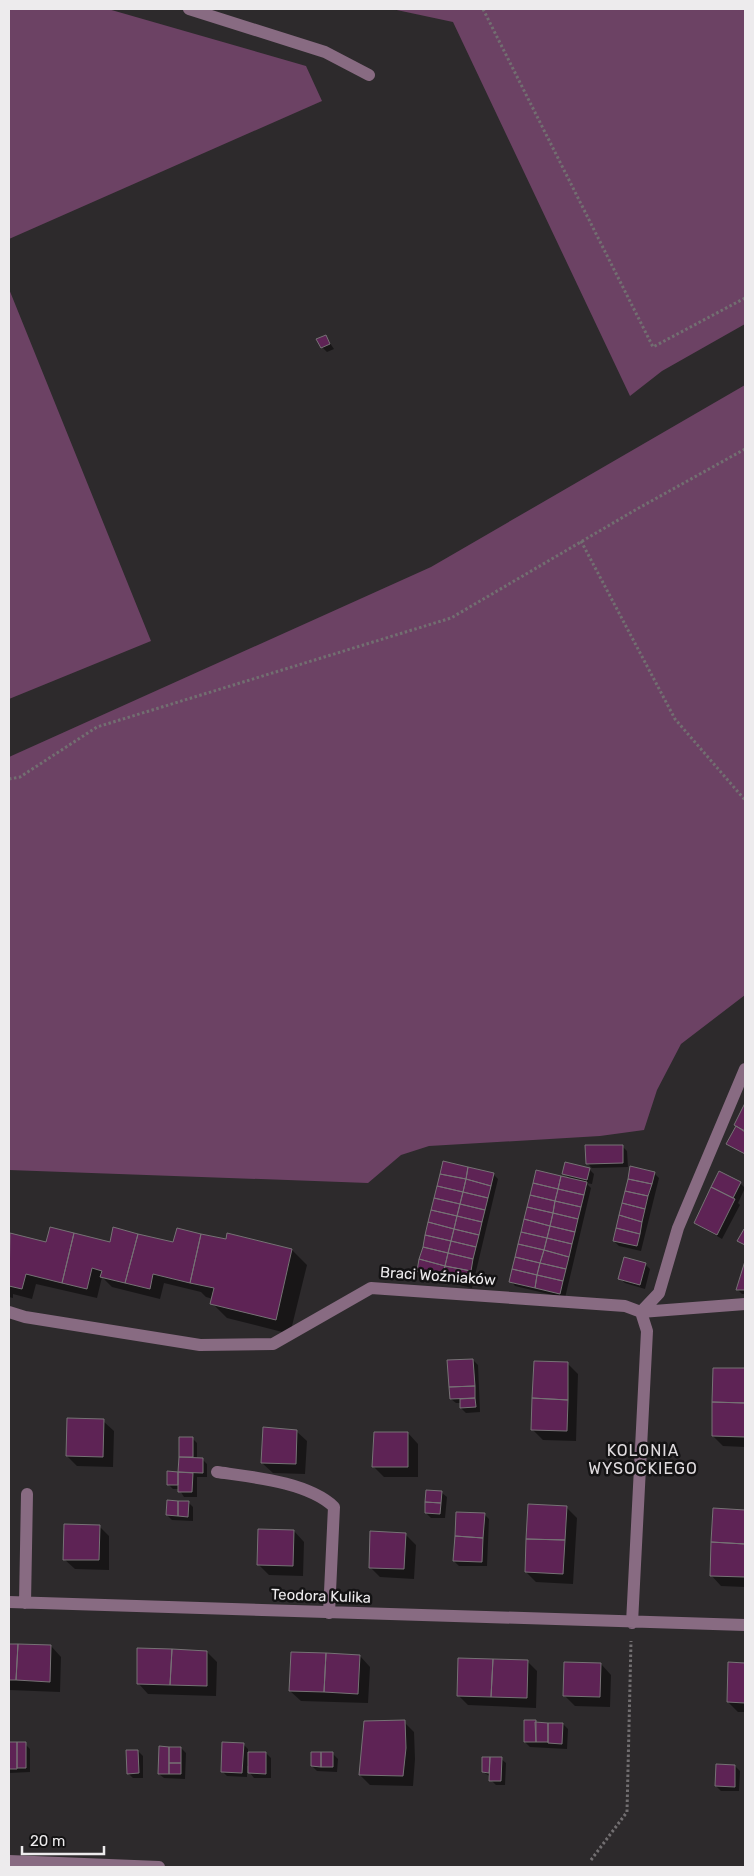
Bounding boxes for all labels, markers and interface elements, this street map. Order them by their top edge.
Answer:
street label: Braci Woźniaków [380,1263,496,1289]
district label: KOLONIA WYSOCKIEGO [588,1441,698,1478]
street label: Teodora Kulika [271,1585,371,1607]
scale bar [22,1824,105,1856]
text: 20 m [30,1832,65,1850]

